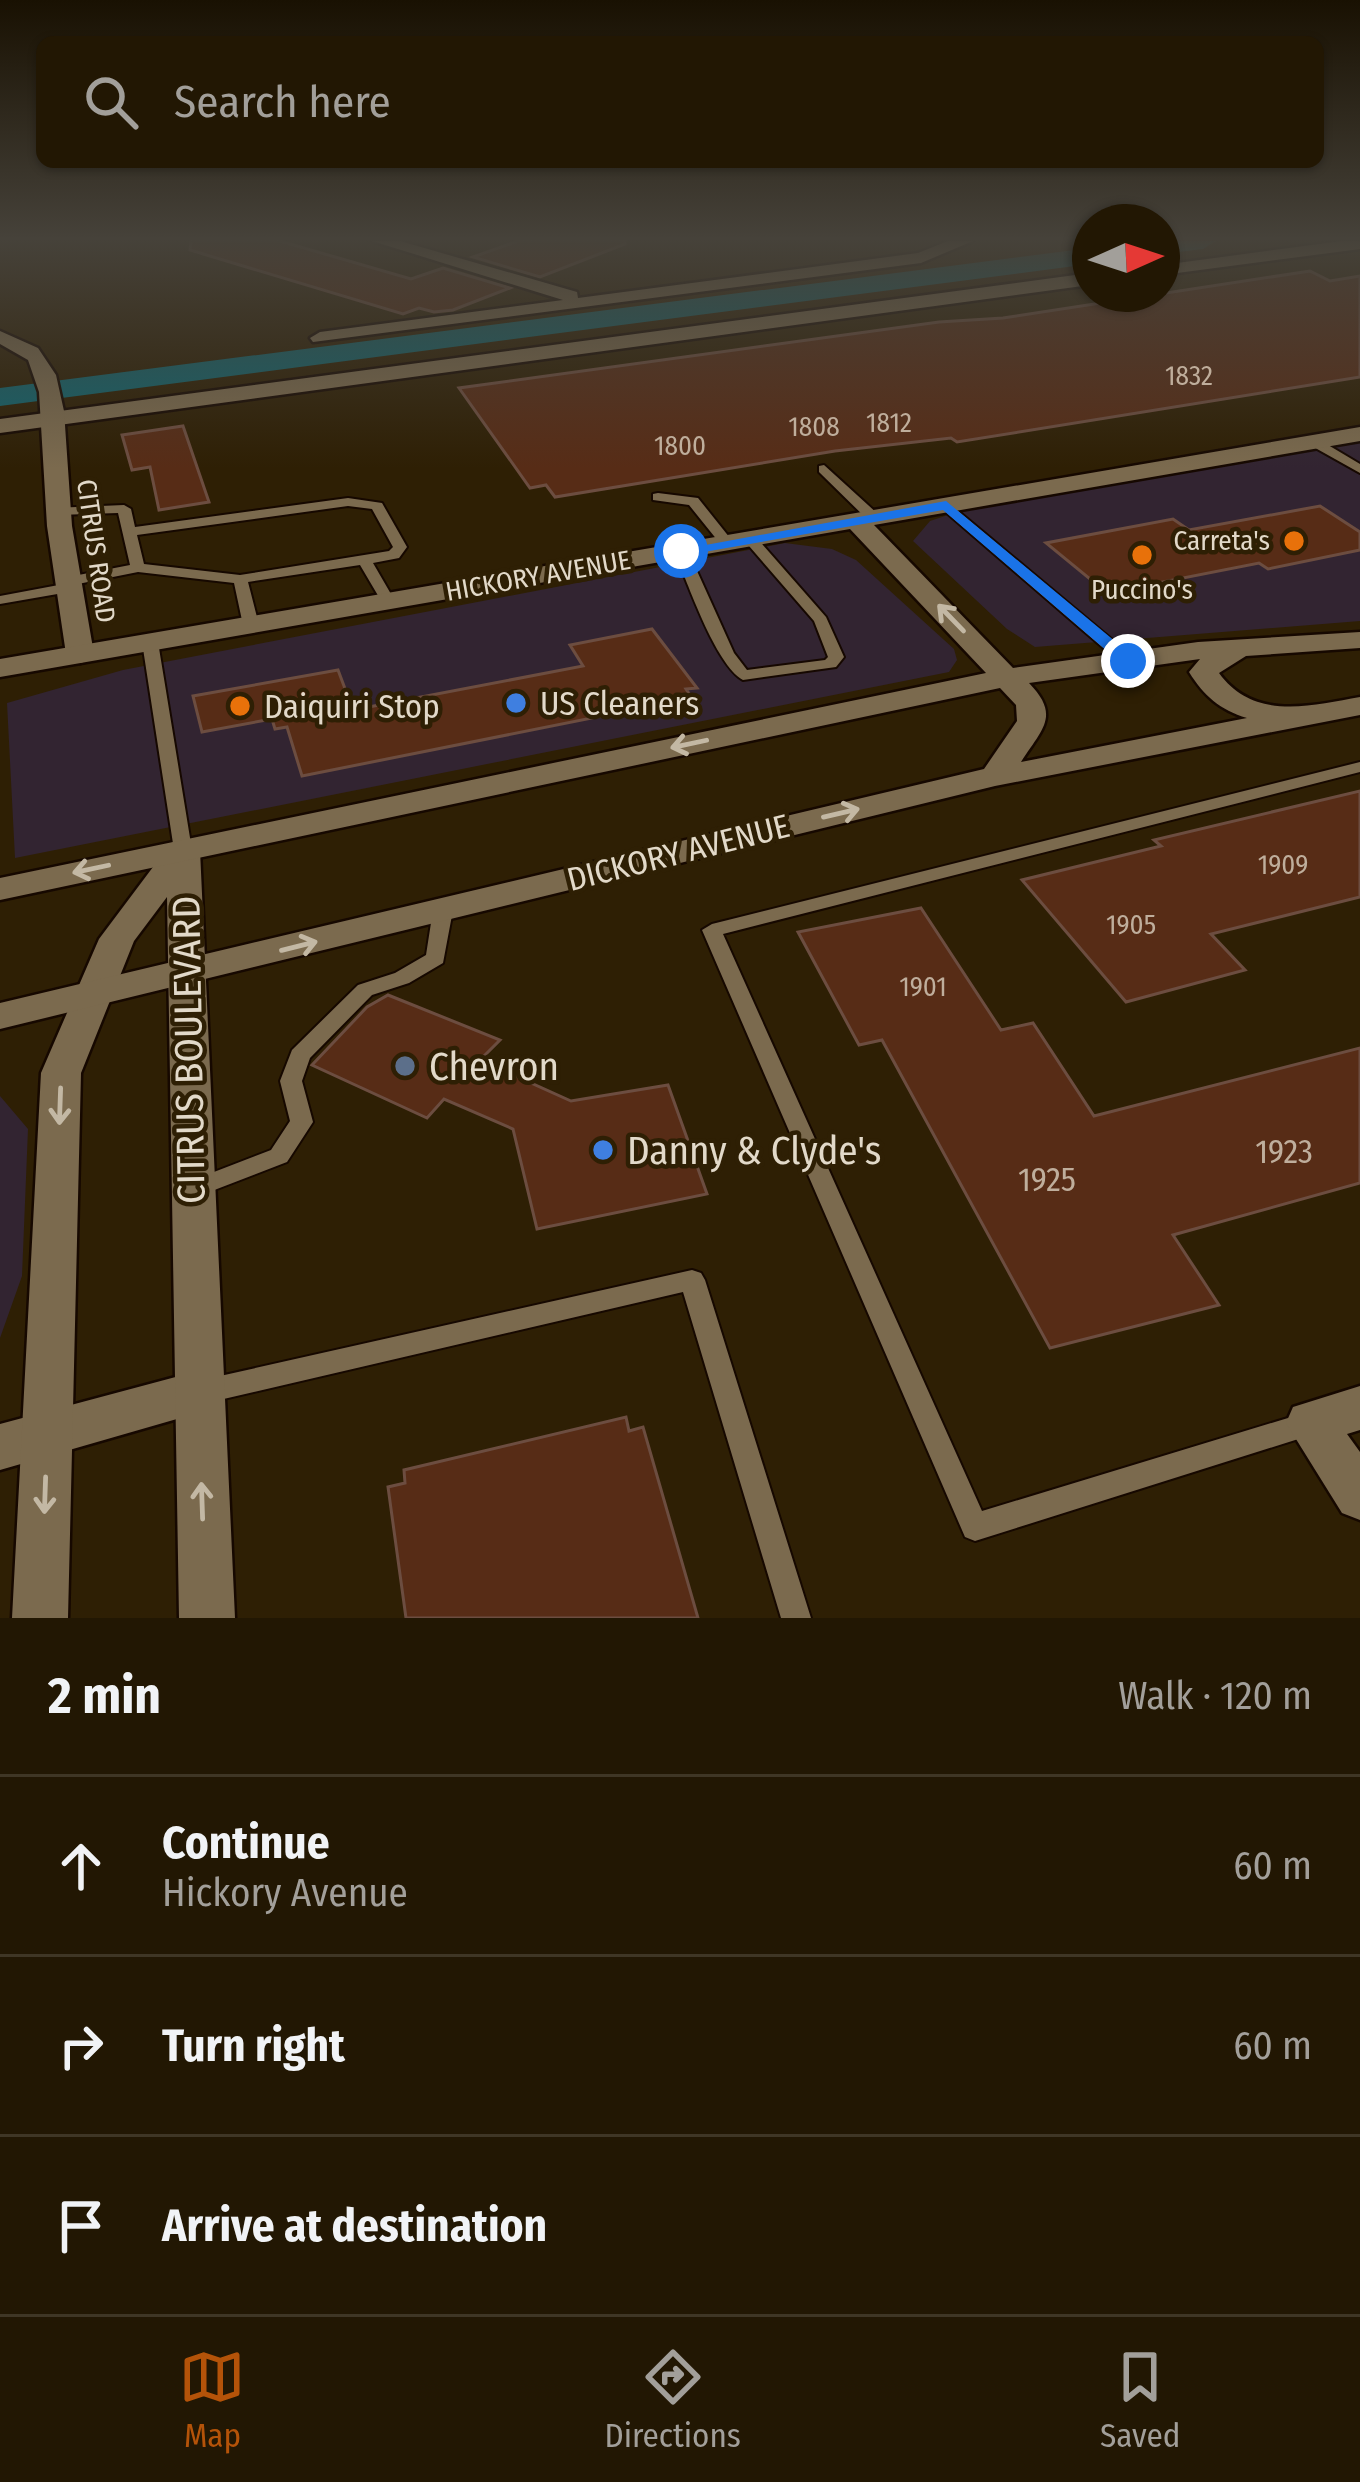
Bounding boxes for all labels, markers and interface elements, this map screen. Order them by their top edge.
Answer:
search box [36,36,1324,168]
icon: search [78,69,144,135]
text: Search here [174,75,391,129]
north arrow [1072,204,1180,312]
house number: 1832 [1165,360,1213,392]
house number: 1812 [866,407,912,439]
house number: 1808 [788,411,840,443]
house number: 1800 [654,430,706,462]
street label: CITRUS ROAD [70,477,122,625]
route start [654,524,708,578]
place label: Carreta's [1174,525,1270,557]
marker: Carreta's [1281,528,1307,554]
marker: Puccino's [1129,542,1155,568]
street label: HICKORY AVENUE [443,544,633,608]
place label: Puccino's [1091,574,1193,606]
one-way arrow [938,604,966,633]
route end [1101,634,1155,688]
place label: US Cleaners [540,684,699,724]
place label: Daiquiri Stop [264,687,440,727]
marker: US Cleaners [503,690,529,716]
marker: Daiquiri Stop [227,693,253,719]
one-way arrow [671,734,710,756]
one-way arrow [821,800,859,823]
street label: DICKORY AVENUE [563,806,794,900]
house number: 1909 [1258,849,1308,881]
one-way arrow [73,859,111,882]
street label: CITRUS BOULEVARD [163,895,215,1205]
house number: 1905 [1106,909,1156,941]
one-way arrow [279,934,317,956]
house number: 1901 [899,971,947,1003]
place label: Chevron [429,1044,559,1090]
marker: Chevron [392,1053,418,1079]
one-way arrow [48,1086,71,1125]
place label: Danny & Clyde's [627,1128,881,1174]
house number: 1923 [1255,1132,1313,1172]
marker: Danny & Clyde's [590,1137,616,1163]
house number: 1925 [1018,1160,1076,1200]
one-way arrow [33,1475,56,1514]
one-way arrow [190,1482,213,1521]
text: 2 min [48,1665,161,1727]
text: Walk · 120 m [1118,1673,1312,1719]
text: Continue [162,1816,330,1870]
icon: ahead [48,1833,114,1899]
text: 60 m [1233,1843,1312,1889]
text: Hickory Avenue [162,1870,408,1916]
icon: right [48,2013,114,2079]
text: Turn right [162,2019,345,2073]
text: 60 m [1233,2023,1312,2069]
icon: arrive [48,2193,114,2259]
text: Arrive at destination [162,2199,547,2253]
tab: Map [179,2344,245,2456]
tab: Directions [604,2344,741,2456]
tab: Saved [1100,2344,1180,2456]

